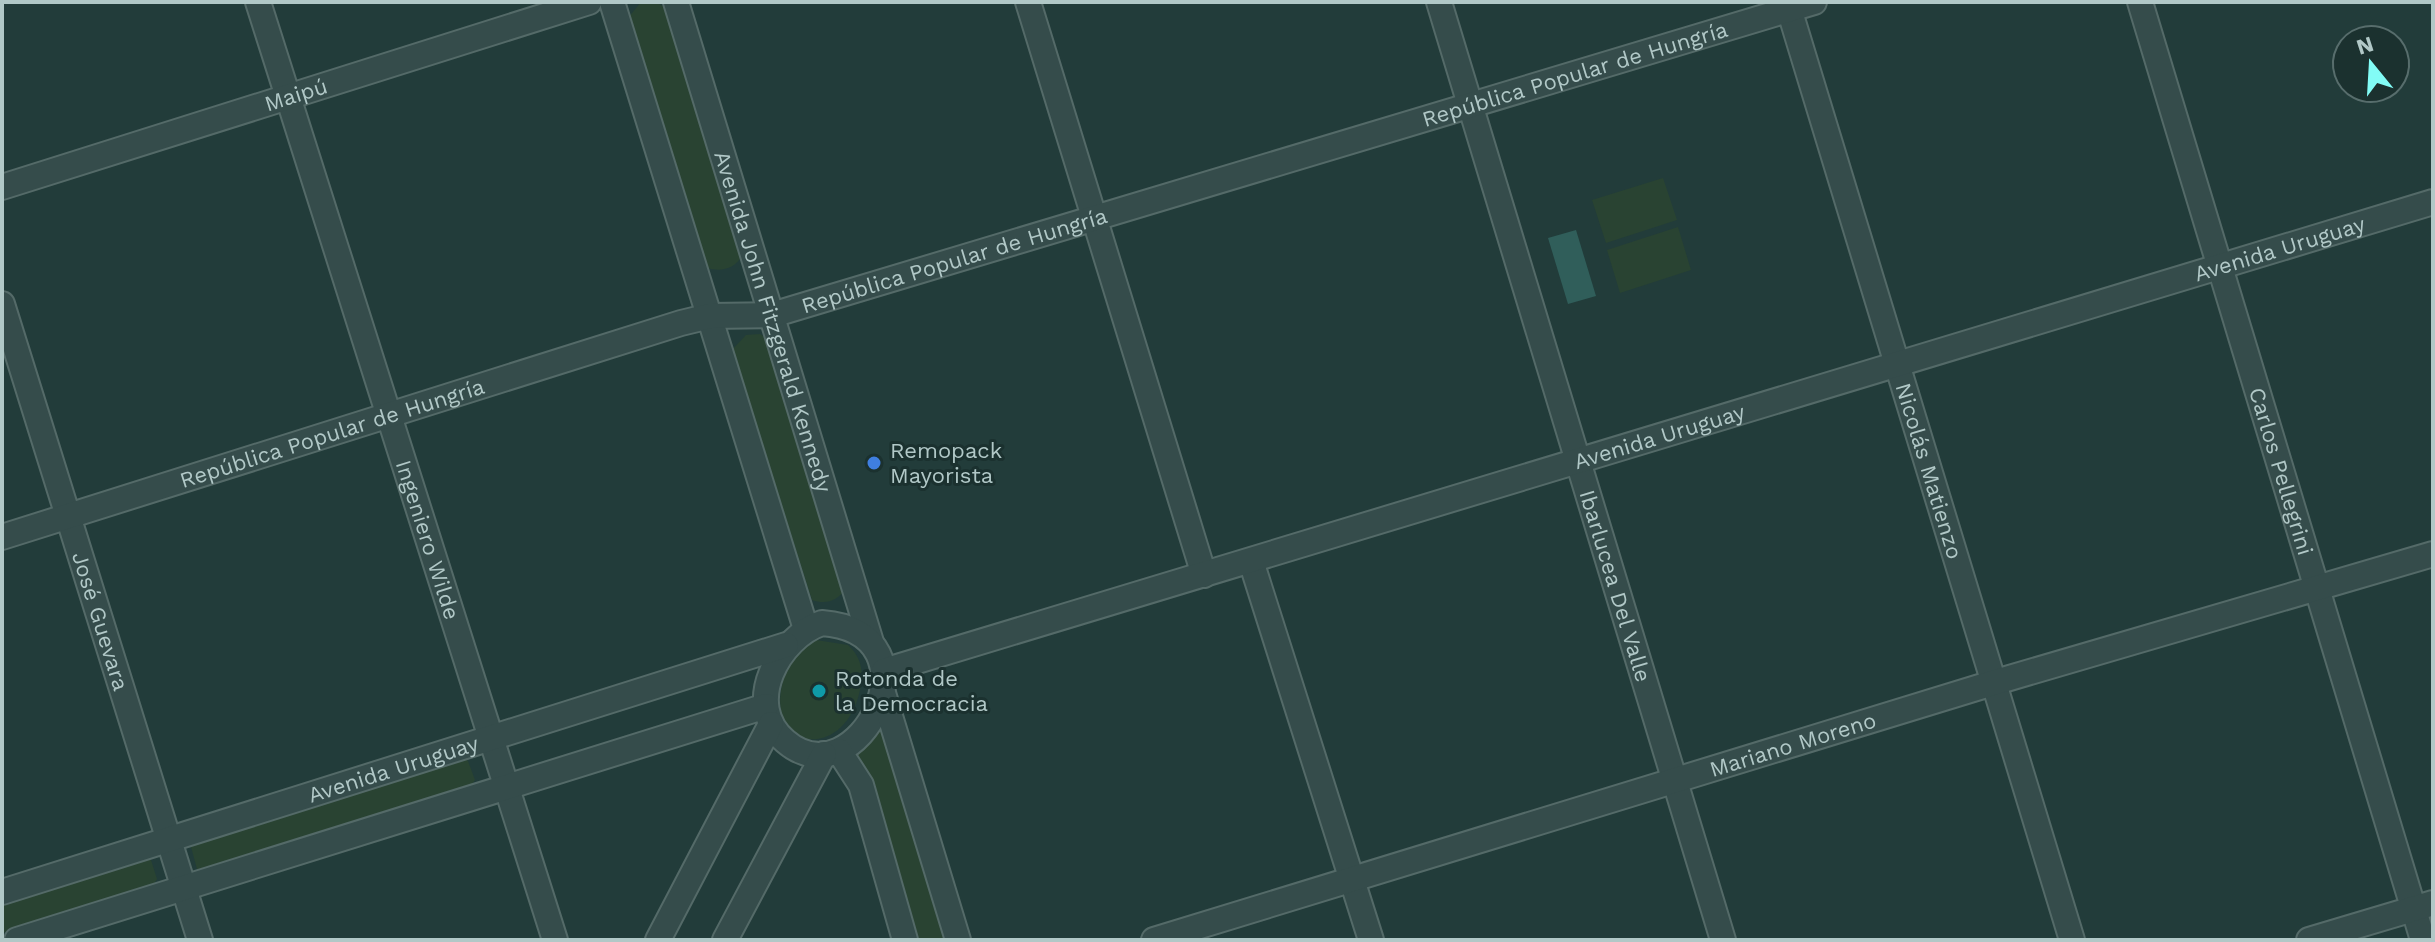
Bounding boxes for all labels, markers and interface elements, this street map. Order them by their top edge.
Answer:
street label: República Popular de Hungría [1419,17,1731,132]
north arrow [2331,24,2411,104]
text: N [2353,31,2377,60]
street label: Maipú [261,73,330,116]
street label: Avenida John Fitzgerald Kennedy [709,148,837,496]
street label: República Popular de Hungría [799,203,1110,318]
street label: Avenida Uruguay [2191,211,2369,287]
street label: República Popular de Hungría [177,374,487,493]
street label: Nicolás Matienzo [1890,380,1967,562]
street label: Carlos Pellegrini [2244,384,2318,558]
street label: Avenida Uruguay [1571,399,1748,474]
place label: Remopack Mayorista [890,438,1002,488]
marker: Remopack Mayorista [865,454,883,472]
street label: Ingeniero Wilde [391,457,465,623]
street label: Ibarlucea Del Valle [1574,487,1656,685]
street label: José Guevara [67,549,134,694]
place label: Rotonda de la Democracia [835,666,988,716]
marker: Rotonda de la Democracia [810,682,828,700]
street label: Mariano Moreno [1707,708,1879,782]
street label: Avenida Uruguay [305,731,482,808]

